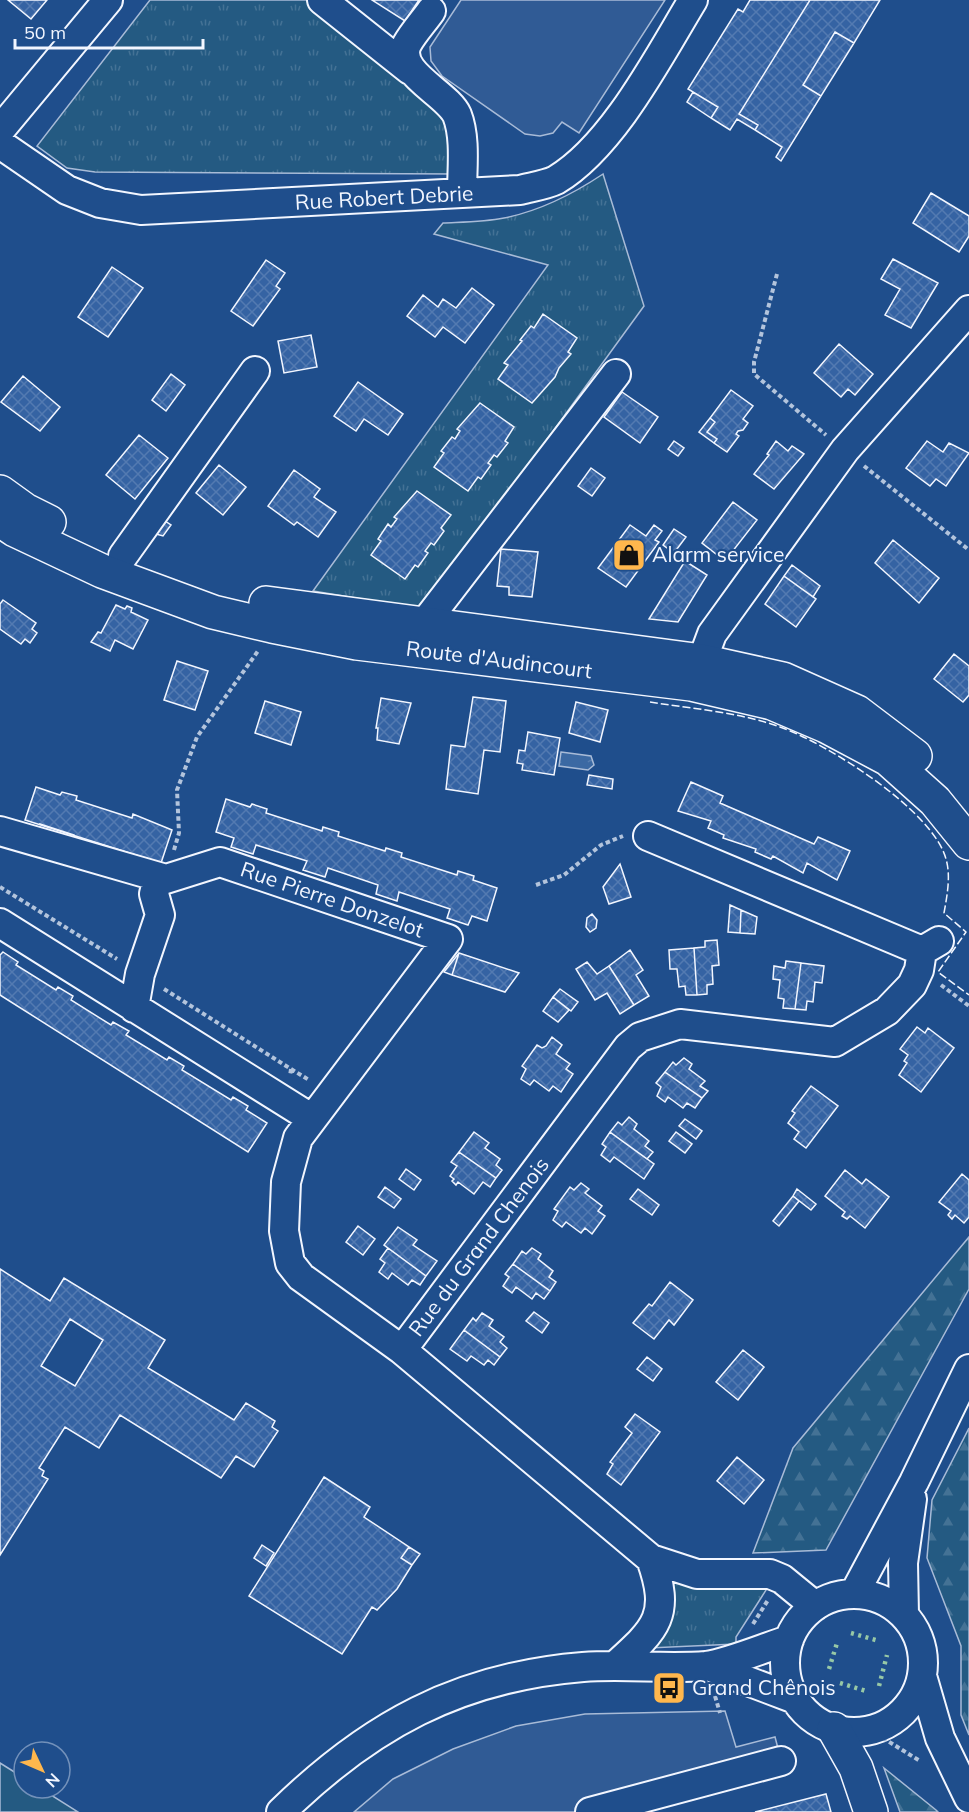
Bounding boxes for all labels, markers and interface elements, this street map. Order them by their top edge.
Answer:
scale bar [15,12,202,50]
text: 50 m [24,21,66,44]
street label: Rue Robert Debrie [294,179,474,215]
shop icon: Alarm service [611,537,647,573]
place label: Alarm service [652,541,784,567]
street label: Route d'Audincourt [405,635,594,683]
street label: Rue Pierre Donzelot [237,856,427,943]
street label: Rue du Grand Chenois [402,1152,554,1341]
bus stop icon: Grand Chênois [651,1670,687,1706]
place label: Grand Chênois [692,1674,836,1700]
north arrow [12,1740,72,1800]
text: N [41,1769,64,1792]

